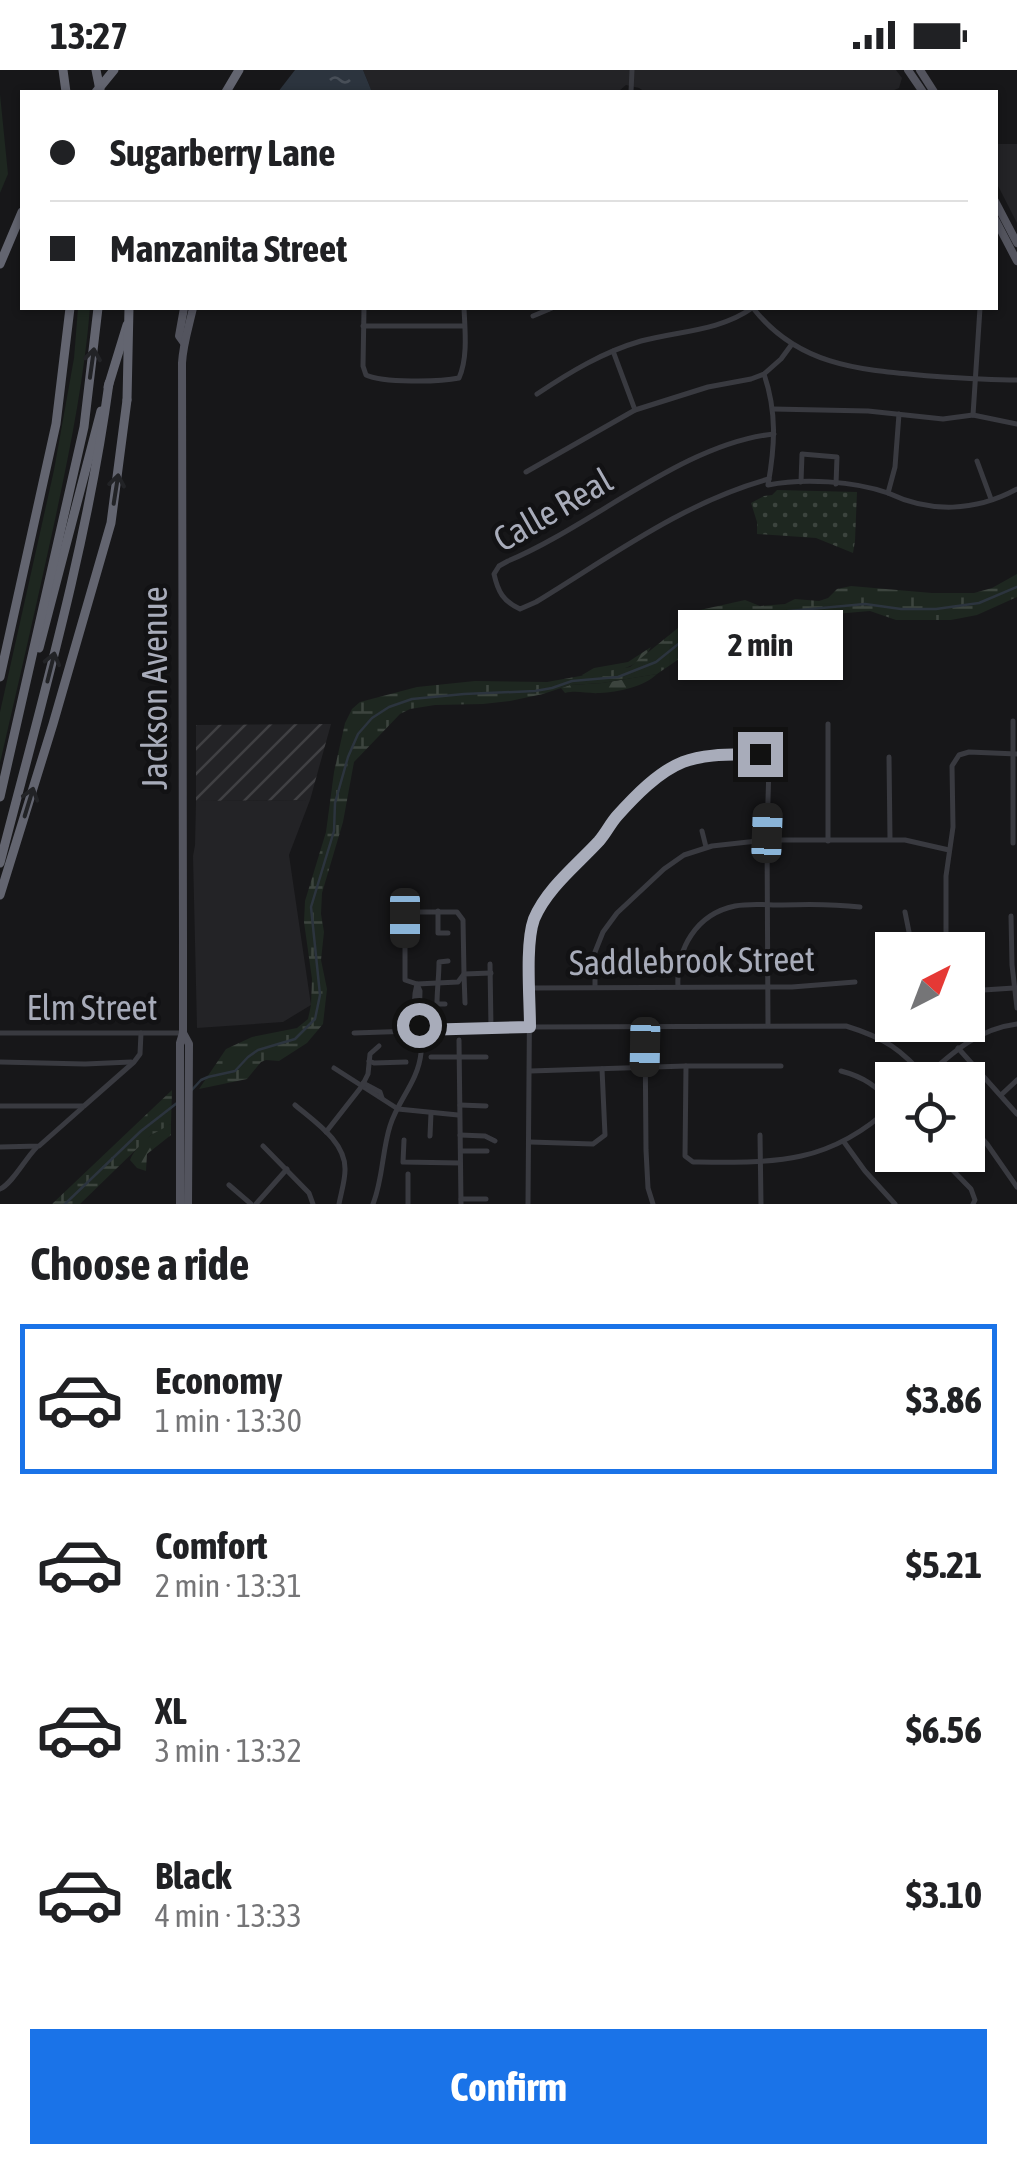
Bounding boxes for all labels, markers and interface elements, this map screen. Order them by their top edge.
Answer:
text: 13:27 [50,14,128,57]
text: Sugarberry Lane [110,131,335,174]
text: Manzanita Street [110,227,347,270]
one-way arrow [84,347,102,380]
street label: Calle Real [486,459,619,559]
one-way arrow [107,474,126,506]
street label: Jackson Avenue [134,586,174,790]
callout: 2 min [678,609,842,679]
text: 2 min [728,626,793,663]
one-way arrow [43,652,61,684]
route end [738,732,783,777]
one-way arrow [21,787,39,818]
car [751,802,783,864]
car [390,888,420,948]
north arrow [875,932,985,1042]
map controls [875,932,985,1172]
street label: Saddlebrook Street [569,938,815,982]
street label: Elm Street [27,987,157,1027]
route start [397,1003,442,1048]
car [629,1017,661,1077]
button: locate [875,1062,985,1172]
text: Choose a ride [30,1238,249,1290]
icon: car [35,1354,125,1444]
text: Economy [155,1359,282,1402]
text: $3.86 [906,1378,982,1421]
text: 1 min · 13:30 [155,1402,302,1439]
icon: car [35,1519,125,1609]
text: Comfort [155,1524,267,1567]
text: $5.21 [906,1543,982,1586]
text: 2 min · 13:31 [155,1567,302,1604]
icon: car [35,1684,125,1774]
text: XL [155,1689,187,1732]
text: $6.56 [906,1708,982,1751]
text: 3 min · 13:32 [155,1732,302,1769]
icon: car [35,1849,125,1939]
text: Black [155,1854,232,1897]
text: $3.10 [906,1873,982,1916]
text: 4 min · 13:33 [155,1897,302,1934]
button: Confirm [30,2029,987,2144]

